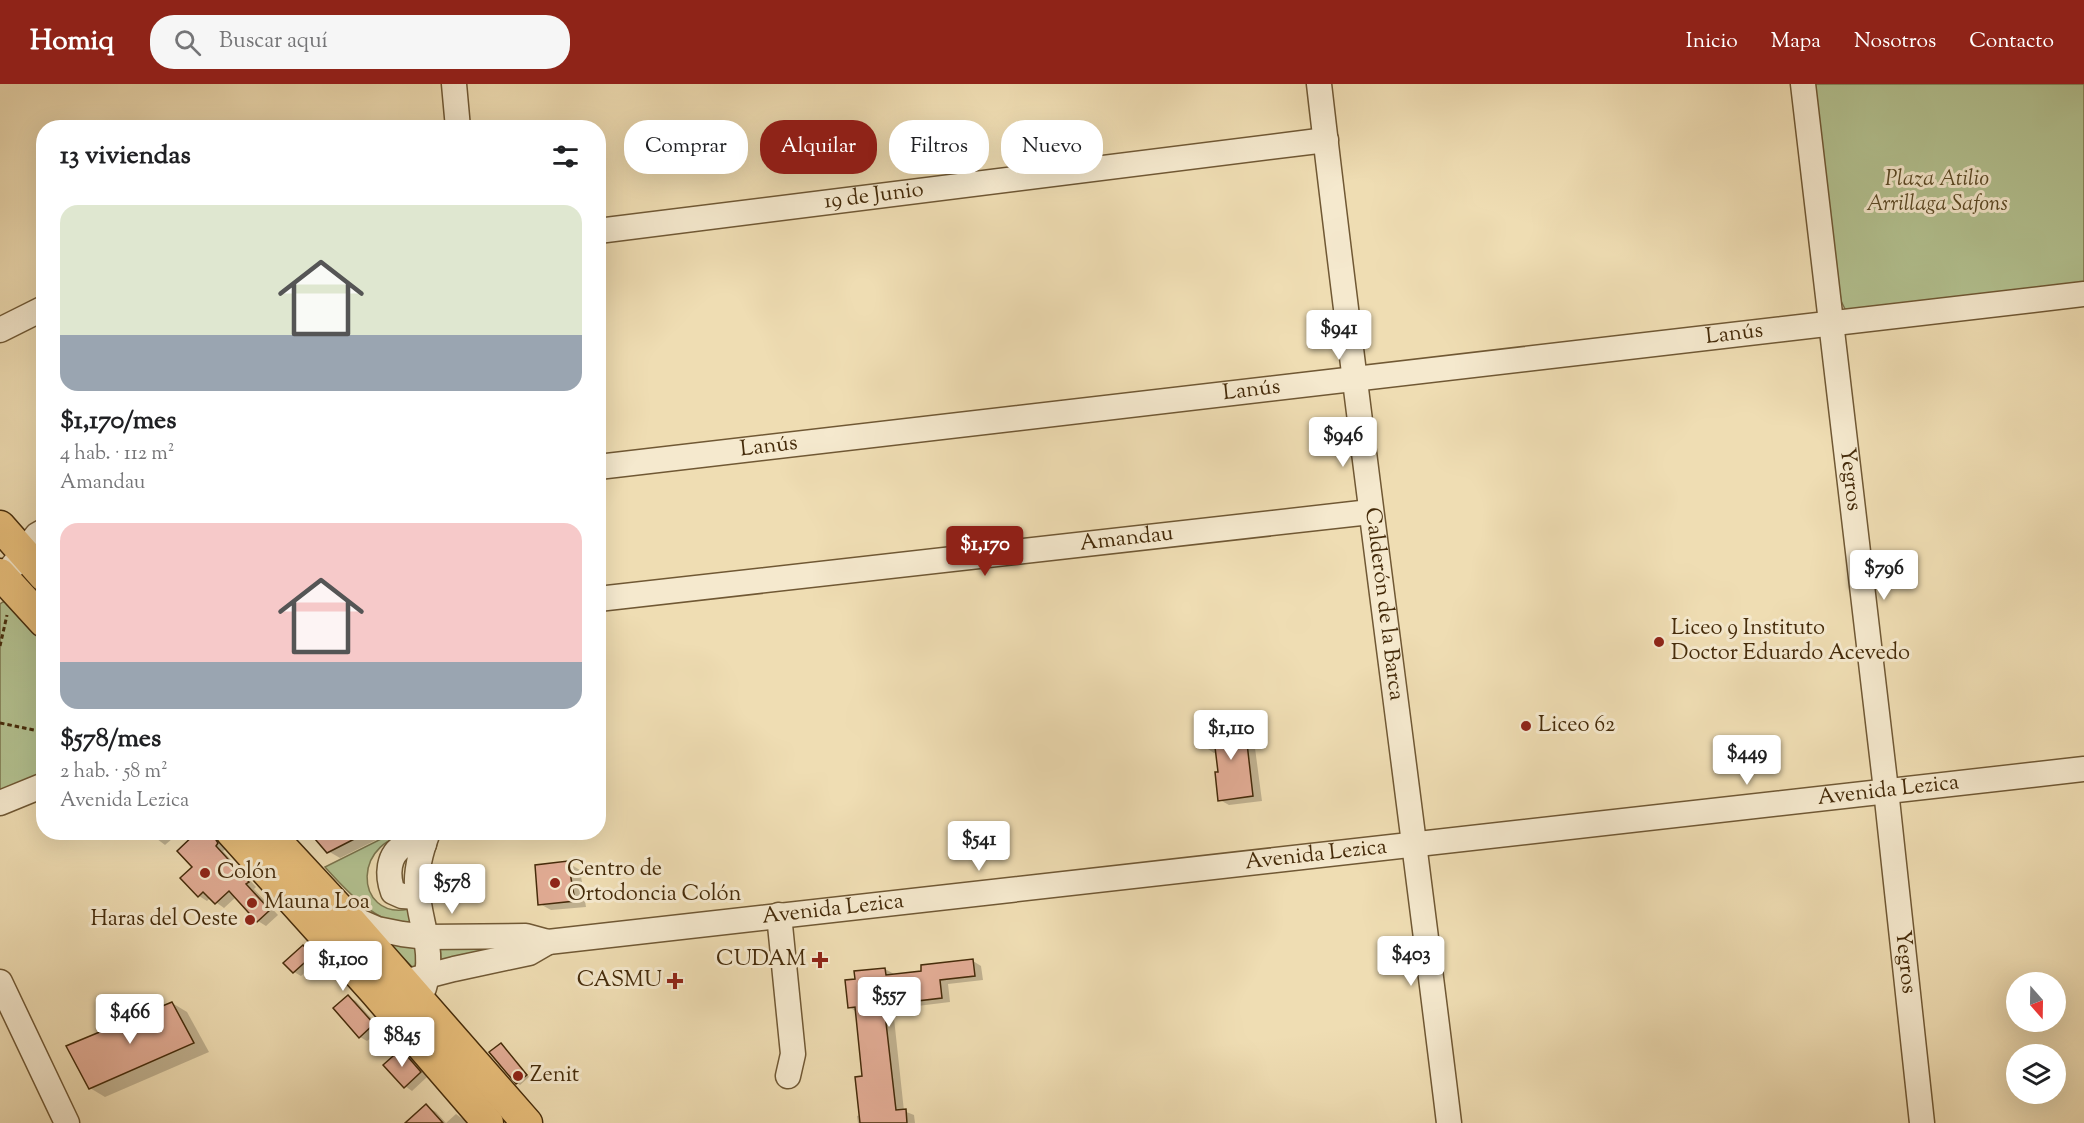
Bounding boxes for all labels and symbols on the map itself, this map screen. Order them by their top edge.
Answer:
park label: Plaza Atilio Arrillaga Safons [1866,164,2008,221]
street label: 19 de Junio [822,174,926,219]
pin: $941 [1303,310,1375,361]
street label: Lanús [1704,315,1765,354]
street label: Lanús [1221,372,1282,410]
pin: $946 [1307,417,1379,468]
street label: Lanús [738,428,799,466]
street label: Yegros [1830,446,1869,513]
street label: Calderón de la Barca [1355,506,1412,702]
street label: Amandau [1078,518,1175,561]
pin: $1,170 [936,526,1034,577]
pin: $796 [1848,550,1920,601]
place label: Liceo 9 Instituto Doctor Eduardo Acevedo [1671,613,1910,670]
marker: Liceo 9 Instituto Doctor Eduardo Acevedo [1652,635,1666,649]
pin: $1,110 [1182,710,1280,761]
place label: Liceo 62 [1538,710,1615,742]
marker: Liceo 62 [1519,719,1533,733]
pin: $449 [1711,735,1783,786]
street label: Avenida Lezica [1816,767,1961,815]
pin: $541 [943,821,1015,872]
street label: Avenida Lezica [1243,832,1388,879]
place label: Centro de Ortodoncia Colón [567,854,742,911]
place label: Colón [217,857,277,889]
pin: $578 [416,864,488,915]
marker: Colón [198,866,212,880]
marker: Centro de Ortodoncia Colón [548,876,562,890]
street label: Avenida Lezica [760,886,906,934]
place label: Mauna Loa [264,887,370,919]
marker: Mauna Loa [245,896,259,910]
place label: Haras del Oeste [90,904,238,936]
marker: Haras del Oeste [243,913,257,927]
street label: Yegros [1885,929,1924,995]
pin: $403 [1375,936,1447,987]
pin: $1,100 [294,941,392,992]
place label: CUDAM [716,944,806,976]
marker: CUDAM [811,951,829,969]
place label: CASMU [577,965,662,997]
marker: CASMU [666,972,684,990]
north arrow [2006,972,2066,1032]
pin: $557 [853,977,925,1028]
pin: $466 [94,994,166,1045]
pin: $845 [366,1017,438,1068]
place label: Zenit [530,1060,580,1092]
marker: Zenit [511,1069,525,1083]

